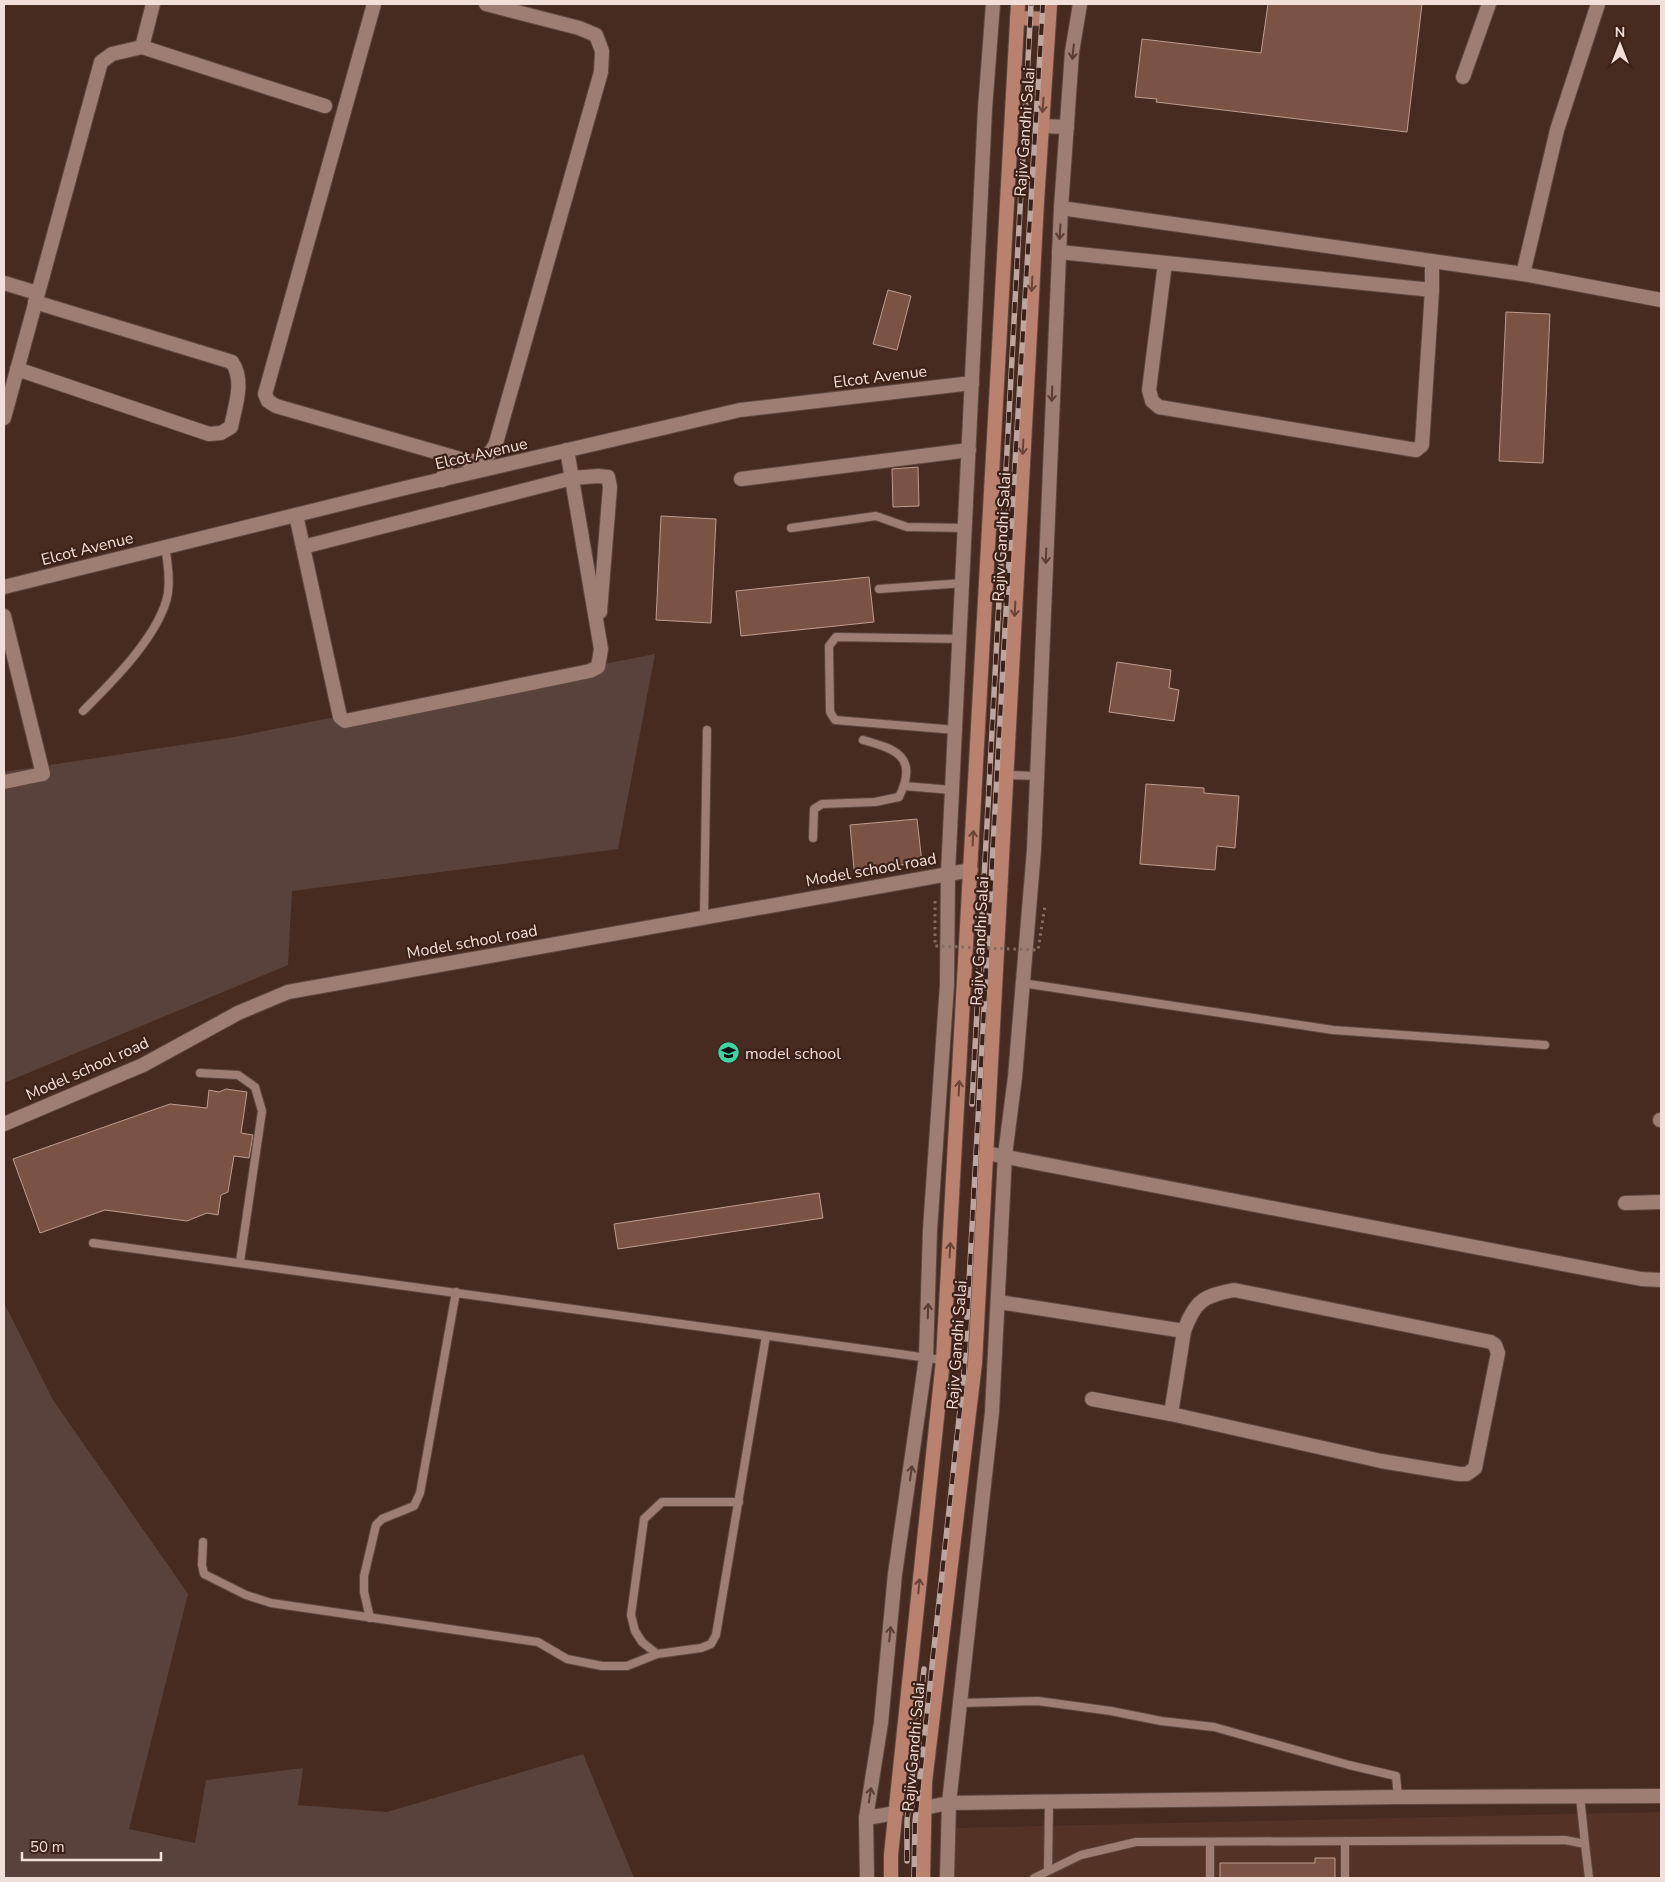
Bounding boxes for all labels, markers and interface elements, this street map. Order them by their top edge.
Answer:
north arrow [1595,20,1645,70]
text: N [1615,23,1625,42]
one-way arrow [1068,44,1077,60]
street label: Rajiv Gandhi Salai [1010,67,1040,198]
one-way arrow [1038,96,1047,112]
one-way arrow [1056,223,1065,239]
one-way arrow [1028,276,1037,292]
street label: Elcot Avenue [832,360,928,394]
one-way arrow [1047,386,1056,402]
street label: Elcot Avenue [433,433,530,475]
one-way arrow [1019,438,1028,454]
street label: Rajiv Gandhi Salai [988,472,1016,602]
street label: Elcot Avenue [39,527,136,571]
one-way arrow [1041,548,1050,564]
one-way arrow [1010,601,1019,617]
one-way arrow [968,830,977,846]
street label: Model school road [804,848,938,892]
street label: Rajiv Gandhi Salai [966,876,994,1006]
street label: Model school road [405,920,539,964]
street label: Model school road [22,1032,152,1106]
school or university icon: model school [717,1041,741,1065]
place label: model school [745,1043,841,1065]
one-way arrow [954,1080,963,1096]
one-way arrow [945,1242,954,1258]
street label: Rajiv Gandhi Salai [942,1280,972,1411]
one-way arrow [924,1303,933,1319]
one-way arrow [906,1465,916,1481]
one-way arrow [915,1578,924,1594]
one-way arrow [885,1626,894,1642]
street label: Rajiv Gandhi Salai [897,1682,931,1813]
one-way arrow [865,1787,875,1803]
scale bar [22,1830,161,1862]
text: 50 m [30,1837,65,1857]

